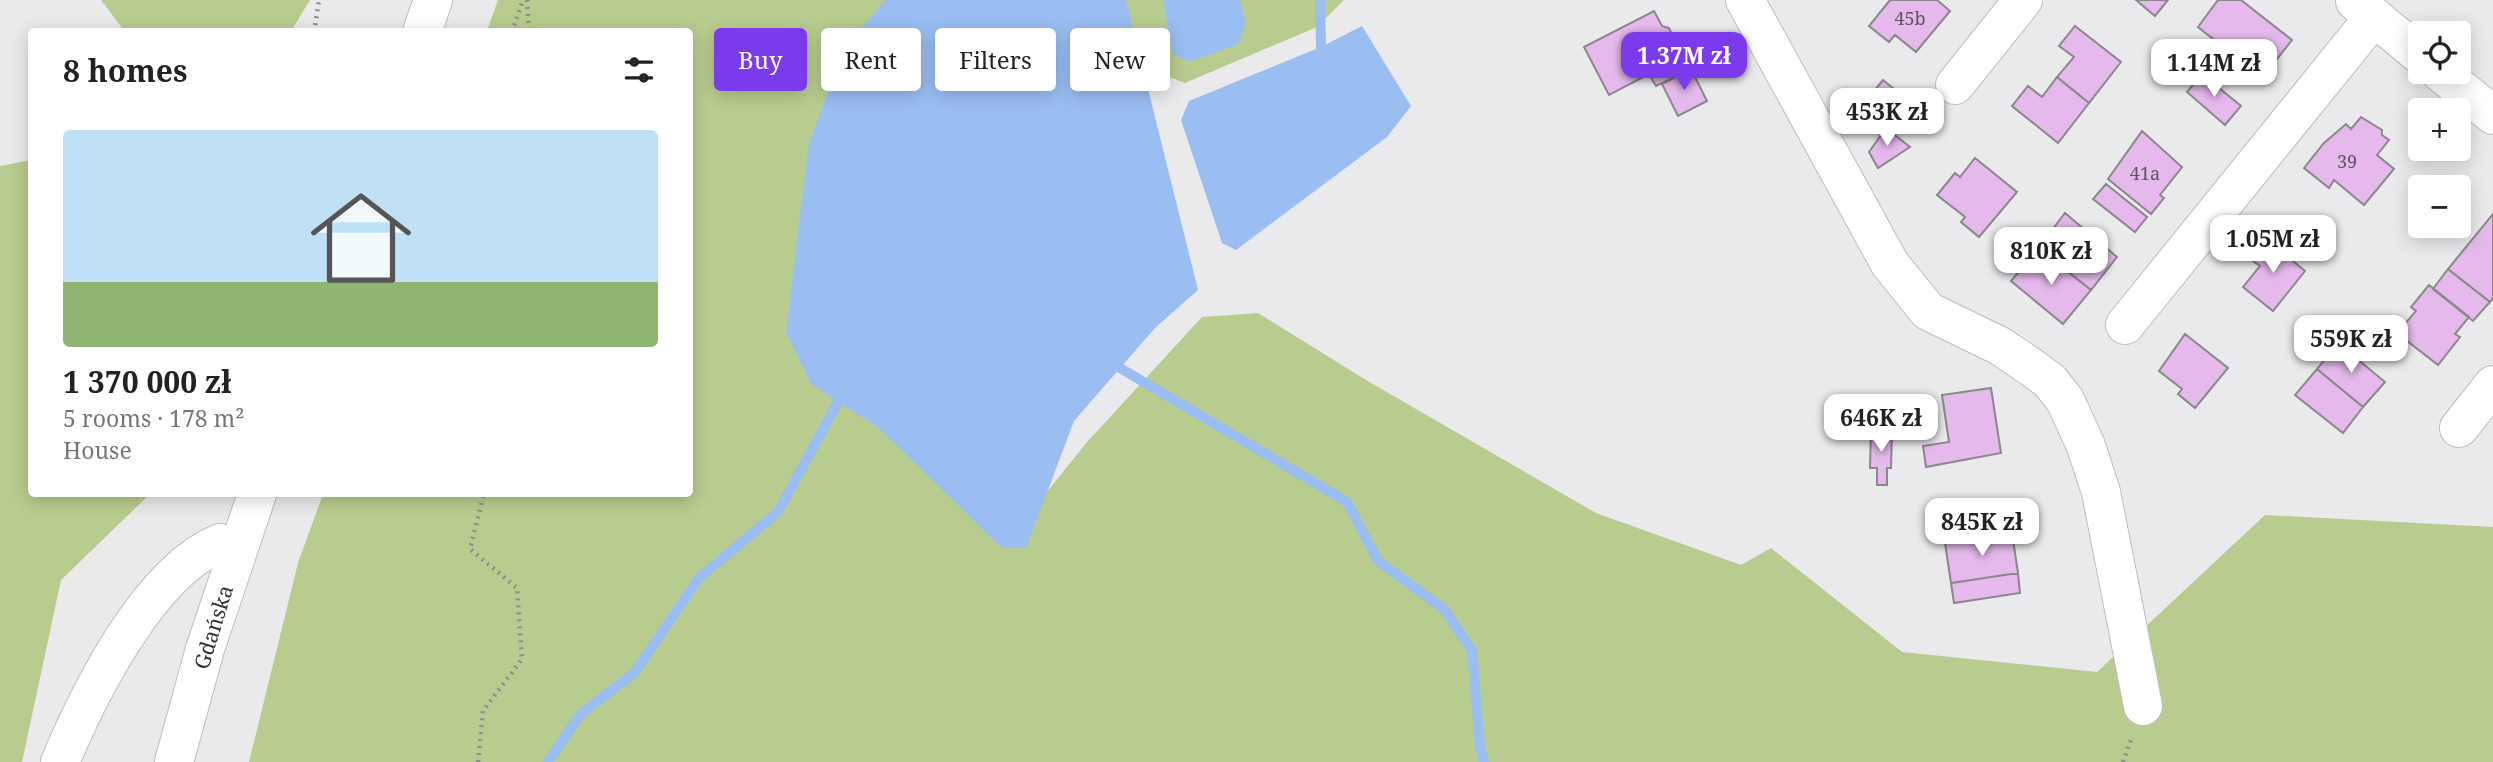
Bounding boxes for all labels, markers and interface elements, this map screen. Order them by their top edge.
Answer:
house number: 45b [1894,6,1926,30]
map controls [2408,21,2471,238]
button: locate [2408,21,2471,84]
chip: Buy [714,28,807,91]
chip: Rent [821,28,921,91]
chip: Filters [935,28,1056,91]
chip: New [1070,28,1170,91]
pin: 1.37M zł [1612,32,1756,92]
text: 1.37M zł [1637,39,1731,71]
pin: 1.14M zł [2142,40,2286,99]
text: 1.14M zł [2167,46,2261,78]
text: 8 homes [63,50,187,91]
icon: filters [620,51,658,89]
pin: 453K zł [1822,88,1952,148]
text: 453K zł [1846,95,1928,127]
button: + [2408,98,2471,161]
house number: 39 [2337,149,2357,173]
house number: 41a [2130,161,2160,185]
icon: home [298,175,424,301]
button: − [2408,175,2471,238]
pin: 1.05M zł [2201,216,2345,275]
text: 1.05M zł [2226,222,2320,254]
pin: 810K zł [1986,228,2116,287]
text: 810K zł [2010,234,2092,266]
pin: 559K zł [2286,316,2416,375]
text: 559K zł [2310,322,2392,354]
text: 1 370 000 zł [63,361,231,402]
pin: 646K zł [1816,394,1946,454]
text: 646K zł [1840,401,1922,433]
text: 5 rooms · 178 m² [63,402,245,434]
text: House [63,434,132,466]
pin: 845K zł [1917,498,2047,558]
text: 845K zł [1941,505,2023,537]
street label: Gdańska [187,581,239,673]

